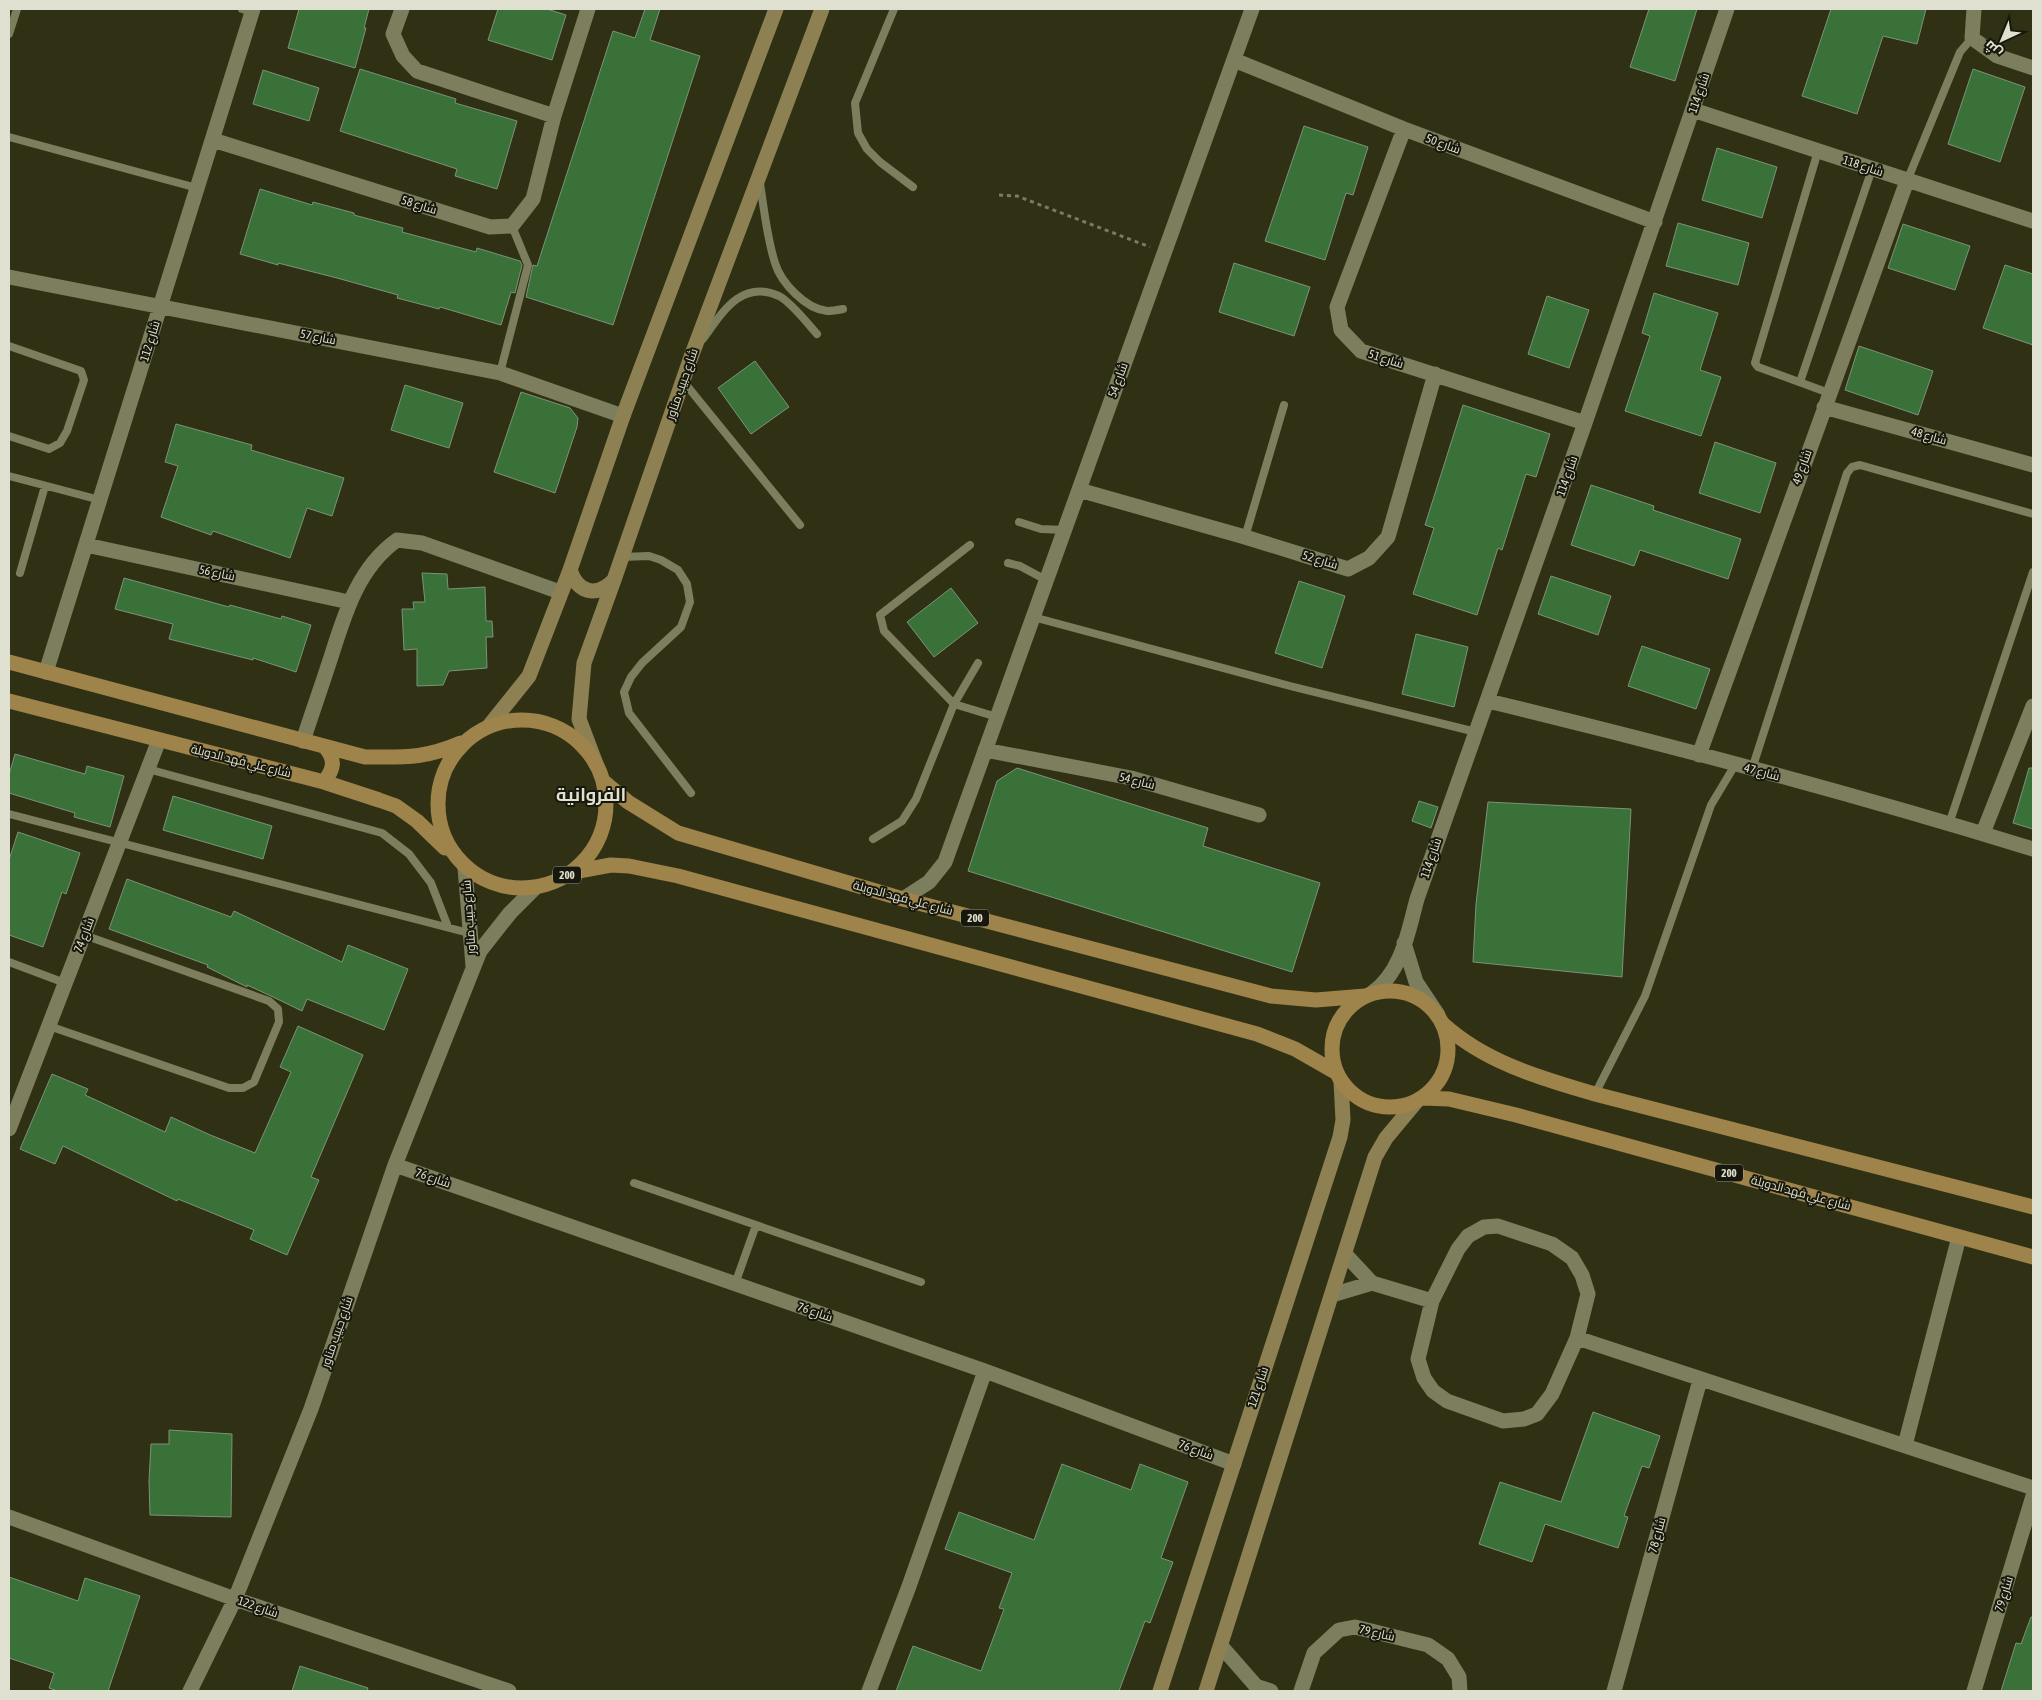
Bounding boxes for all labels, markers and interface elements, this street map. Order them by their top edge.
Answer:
north arrow [1977,15,2027,65]
text: ش [1981,37,2006,61]
street label: شارع 114 [1686,71,1713,115]
street label: شارع 50 [1423,131,1462,158]
street label: شارع 118 [1841,153,1885,180]
street label: شارع 58 [399,193,438,218]
street label: شارع 112 [137,319,164,363]
street label: شارع 57 [299,327,337,348]
street label: شارع حبيب مناور [663,346,702,423]
street label: شارع 51 [1366,347,1405,372]
street label: شارع 54 [1105,361,1132,400]
street label: شارع 48 [1909,424,1948,449]
street label: شارع 49 [1789,448,1816,487]
street label: شارع 114 [1554,454,1581,498]
street label: شارع 52 [1300,548,1339,573]
street label: شارع 56 [198,562,236,585]
street label: شارع علي فهد الدويلة [189,742,293,783]
street label: شارع 47 [1742,761,1781,784]
street label: شارع 54 [1118,770,1156,793]
district label: الفروانية [556,784,626,806]
street label: شارع 114 [1418,836,1445,880]
road number: 200 [553,866,581,884]
street label: شارع علي فهد الدويلة [851,878,955,921]
street label: شارع حبيب مناور [459,879,480,956]
road number: 200 [961,910,989,926]
street label: شارع 74 [71,916,98,955]
road number: 200 [1715,1164,1743,1182]
street label: شارع 76 [413,1165,452,1191]
street label: شارع علي فهد الدويلة [1749,1173,1853,1216]
street label: شارع حبيب مناور [318,1294,357,1371]
street label: شارع 76 [795,1299,834,1325]
street label: شارع 121 [1245,1365,1272,1409]
street label: شارع 76 [1176,1437,1215,1464]
street label: شارع 78 [1646,1516,1669,1555]
street label: شارع 79 [1992,1575,2017,1614]
street label: شارع 122 [236,1594,280,1621]
street label: شارع 79 [1358,1622,1396,1645]

